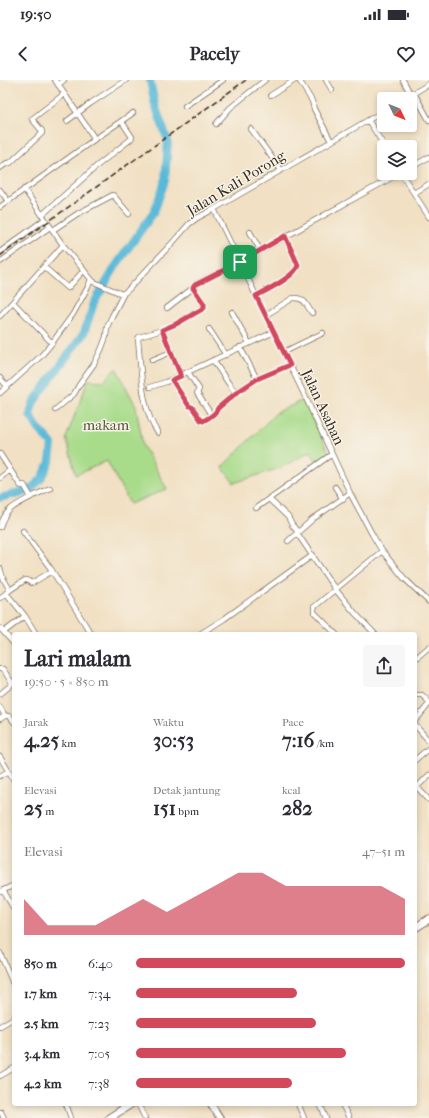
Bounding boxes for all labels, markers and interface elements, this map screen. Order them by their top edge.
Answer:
text: 19:50 [20,5,52,23]
icon: back [12,43,34,65]
icon: heart [395,43,417,65]
text: Pacely [190,44,239,65]
north arrow [377,92,417,132]
map controls [377,92,417,180]
button: layers [377,140,417,180]
street label: Jalan Kali Porong [183,146,289,220]
pin [223,245,257,279]
icon: arrive [229,251,251,273]
street label: Jalan Asahan [297,365,349,448]
park label: makam [83,416,130,434]
button: share [363,645,405,687]
text: Lari malam [24,646,131,672]
text: 19:50 · 5 × 850 m [24,674,109,689]
text: Jarak [24,716,48,729]
text: Waktu [153,716,184,729]
text: Pace [282,716,304,729]
text: 4.25 [24,729,59,752]
text: 30:53 [153,729,194,752]
text: 7:16 [282,729,314,752]
text: km [59,737,76,750]
text: /km [314,737,334,750]
text: Elevasi [24,784,57,797]
text: Detak jantung [153,784,221,797]
text: kcal [282,784,301,797]
text: 25 [24,797,43,820]
text: 151 [153,797,176,820]
text: 282 [282,797,313,820]
text: m [43,805,54,818]
text: bpm [176,805,199,818]
text: Elevasi [24,844,63,859]
text: 47–51 m [362,844,405,859]
text: 850 m [24,956,57,971]
text: 6:40 [88,956,113,971]
text: 1.7 km [24,986,57,1001]
text: 7:34 [88,986,110,1001]
text: 2.5 km [24,1016,59,1031]
text: 7:23 [88,1016,109,1031]
text: 3.4 km [24,1046,60,1061]
text: 7:05 [88,1046,110,1061]
text: 4.2 km [24,1076,62,1091]
text: 7:38 [88,1076,109,1091]

